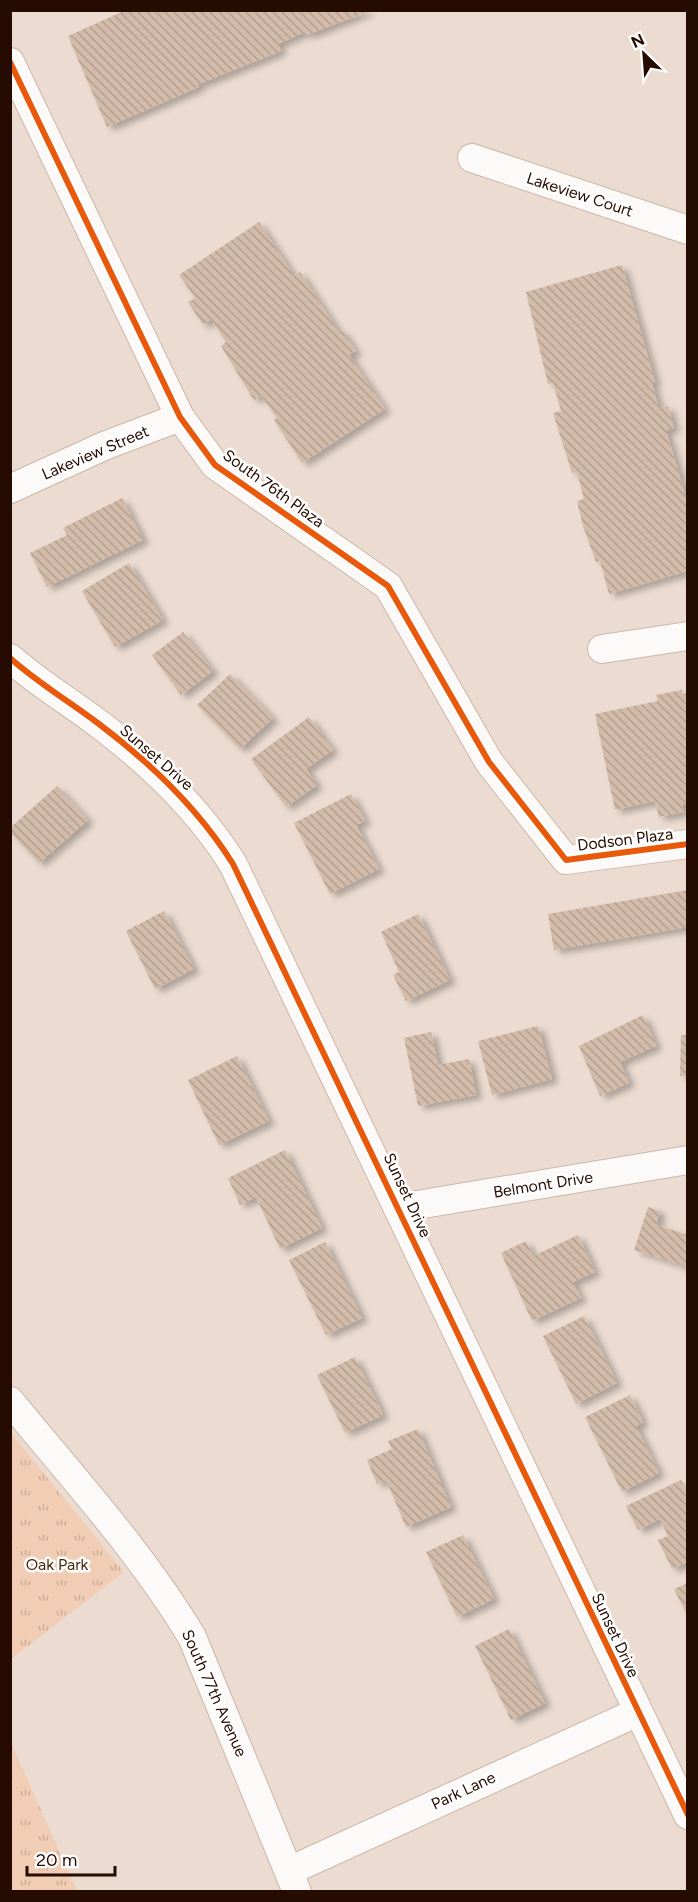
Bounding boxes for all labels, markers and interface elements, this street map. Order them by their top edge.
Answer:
north arrow [614,24,674,84]
text: N [628,30,647,52]
street label: Lakeview Court [524,168,635,221]
street label: Lakeview Street [39,421,152,484]
street label: South 76th Plaza [219,445,328,532]
street label: Sunset Drive [116,720,197,795]
street label: Dodson Plaza [576,824,674,855]
street label: Sunset Drive [380,1150,435,1241]
street label: Belmont Drive [492,1167,595,1202]
park label: Oak Park [26,1555,89,1574]
street label: Sunset Drive [588,1590,643,1681]
street label: South 77th Avenue [178,1627,251,1760]
street label: Park Lane [428,1767,499,1814]
scale bar [27,1839,116,1877]
text: 20 m [36,1849,77,1871]

